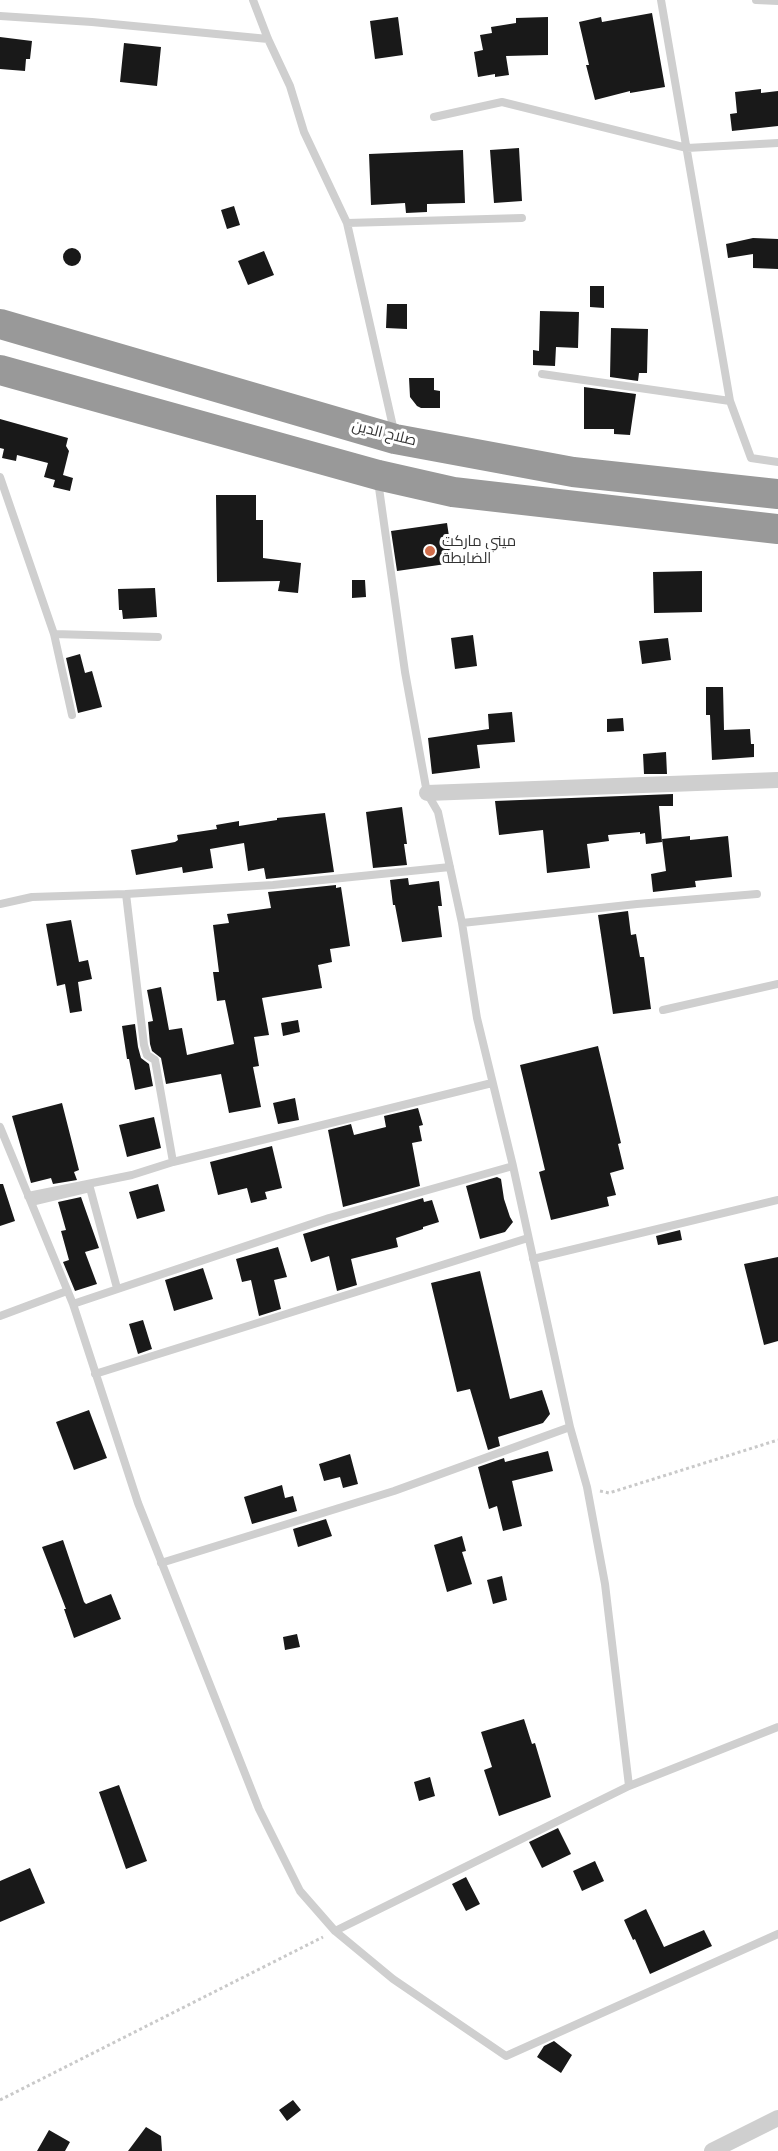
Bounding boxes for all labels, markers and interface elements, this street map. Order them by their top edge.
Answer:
street label: صلاح الدين [350,417,418,451]
place label: ميني ماركت الضابطة [442,533,516,568]
marker: ميني ماركت الضابطة [423,544,437,558]

